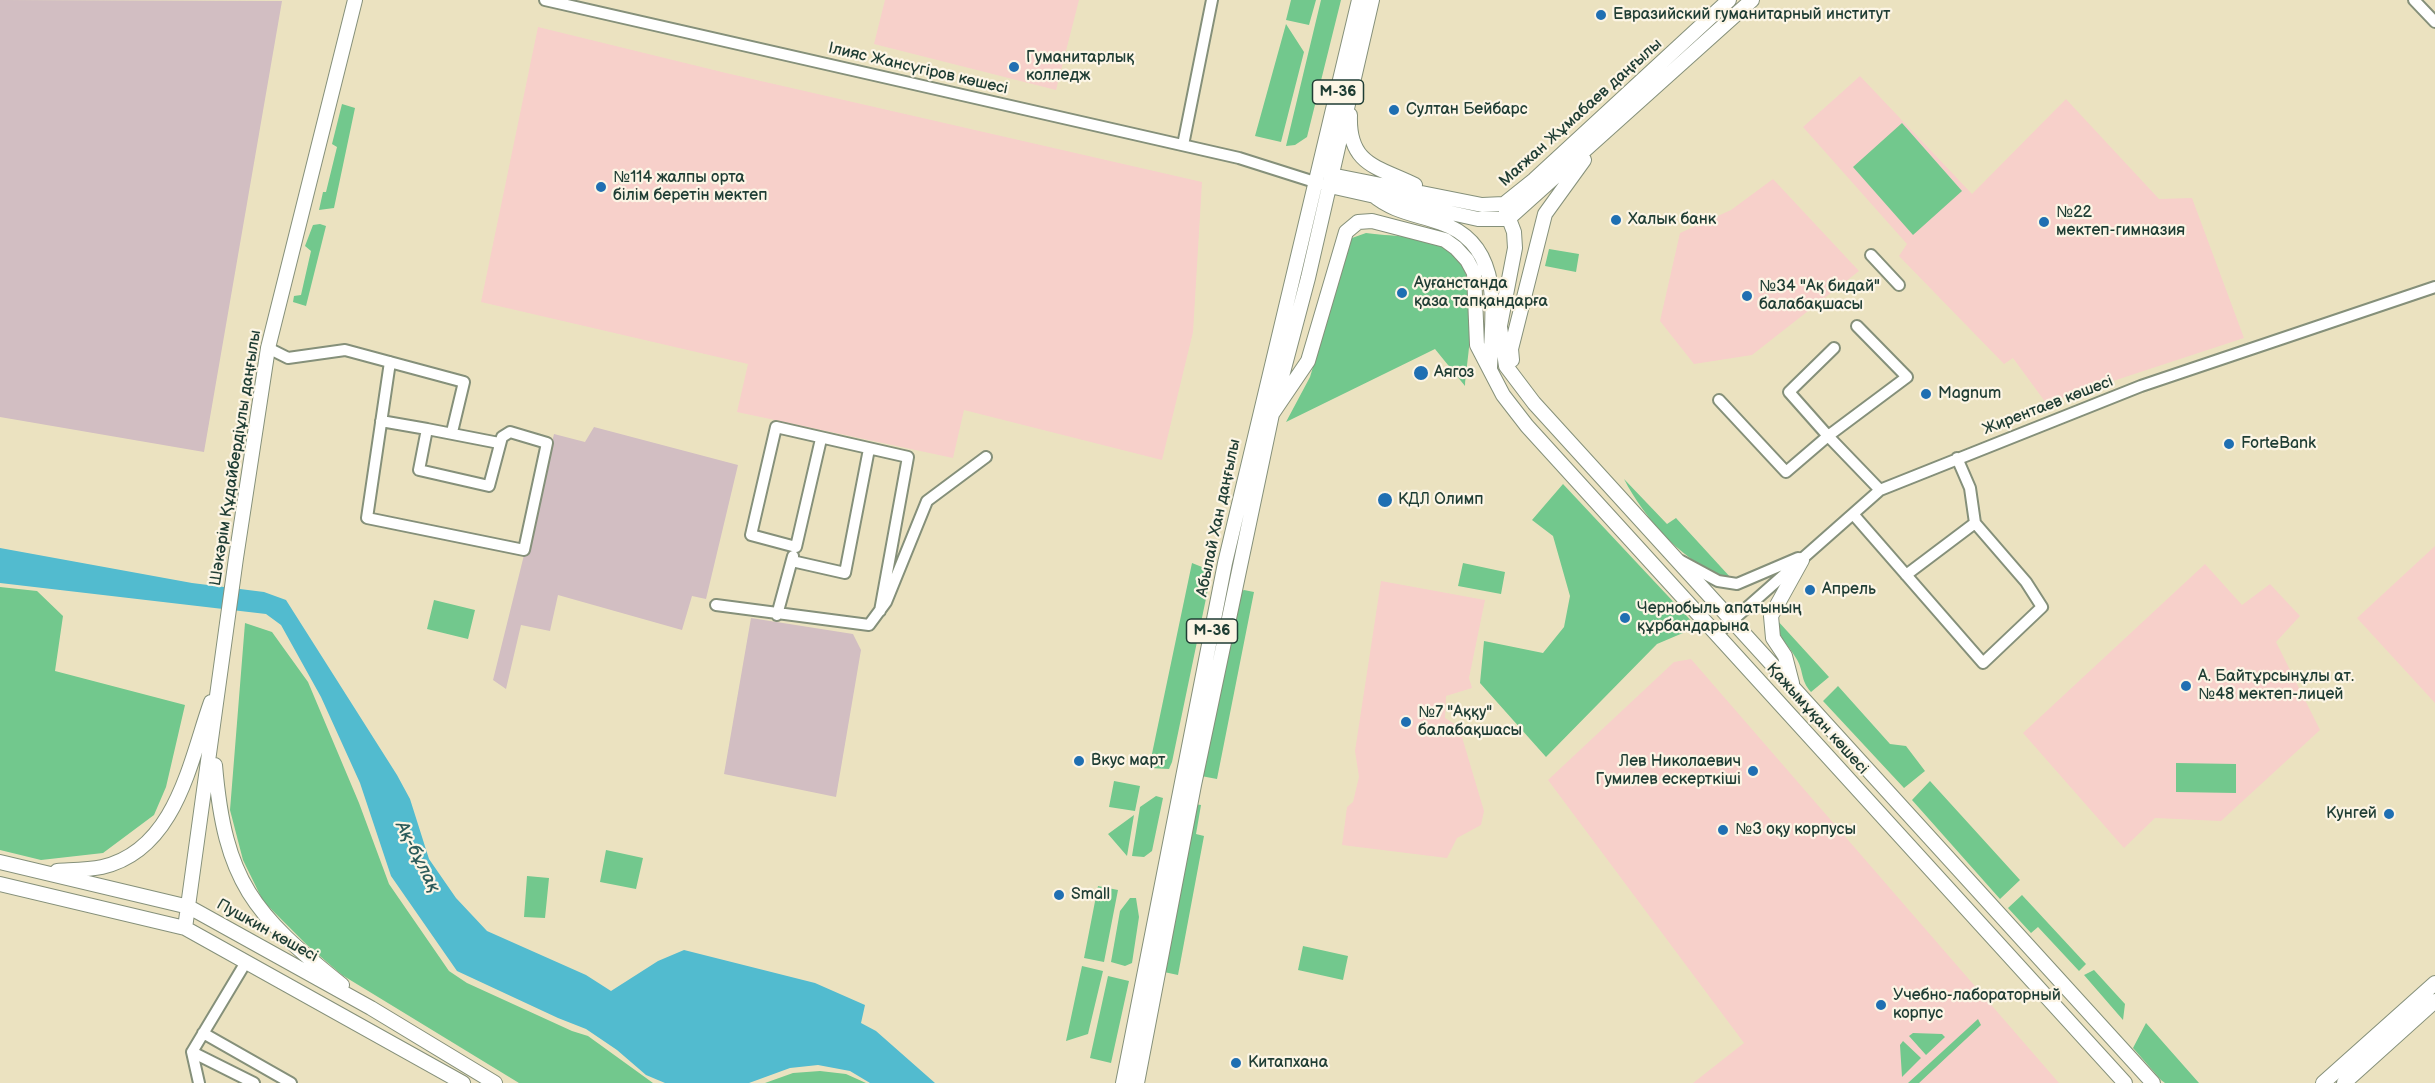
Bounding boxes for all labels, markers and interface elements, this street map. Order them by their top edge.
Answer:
place label: Евразийский гуманитарный институт [1613,5,1890,25]
marker: Евразийский гуманитарный институт [1594,8,1608,22]
street label: Мағжан Жұмабаев даңғылы [1496,35,1666,191]
street label: Ілияс Жансүгіров көшесі [826,39,1010,99]
place label: Гуманитарлық колледж [1026,48,1134,86]
marker: Гуманитарлық колледж [1007,60,1021,74]
road number: M-36 [1312,80,1364,104]
place label: Султан Бейбарс [1406,100,1527,120]
marker: Султан Бейбарс [1387,103,1401,117]
place label: №114 жалпы орта білім беретін мектеп [613,168,768,206]
marker: №114 жалпы орта білім беретін мектеп [594,180,608,194]
place label: №22 мектеп-гимназия [2056,203,2185,241]
place label: Халык банк [1628,210,1716,230]
marker: Халык банк [1609,213,1623,227]
marker: №22 мектеп-гимназия [2037,215,2051,229]
place label: Ауғанстанда қаза тапқандарға [1414,274,1548,312]
place label: №34 "Ақ бидай" балабақшасы [1759,277,1880,315]
marker: Ауғанстанда қаза тапқандарға [1395,286,1409,300]
marker: №34 "Ақ бидай" балабақшасы [1740,289,1754,303]
street label: Шәкәрім Құдайбердіұлы даңғылы [206,329,266,587]
place label: Аягоз [1434,363,1474,383]
marker: Аягоз [1412,364,1430,382]
street label: Жирентаев көшесі [1980,372,2116,440]
place label: Magnum [1938,384,2001,404]
marker: Magnum [1919,387,1933,401]
place label: ForteBank [2241,434,2316,454]
street label: Абылай Хан даңғылы [1193,437,1245,599]
marker: ForteBank [2222,437,2236,451]
place label: КДЛ Олимп [1398,490,1483,510]
marker: КДЛ Олимп [1376,491,1394,509]
place label: Апрель [1822,580,1876,600]
marker: Апрель [1803,583,1817,597]
place label: Чернобыль апатының құрбандарына [1637,599,1802,637]
marker: Чернобыль апатының құрбандарына [1618,611,1632,625]
road number: M-36 [1186,619,1238,643]
street label: Қажымұқан көшесі [1762,659,1872,779]
place label: А. Байтұрсынұлы ат. №48 мектеп-лицей [2198,667,2354,705]
marker: А. Байтұрсынұлы ат. №48 мектеп-лицей [2179,679,2193,693]
place label: №7 "Аққу" балабақшасы [1418,703,1522,741]
marker: №7 "Аққу" балабақшасы [1399,715,1413,729]
place label: Вкус март [1091,751,1165,771]
place label: Лев Николаевич Гумилев ескерткіші [1596,752,1741,790]
marker: Вкус март [1072,754,1086,768]
marker: Лев Николаевич Гумилев ескерткіші [1746,764,1760,778]
place label: Кунгей [2326,804,2377,824]
marker: Кунгей [2382,807,2396,821]
water label: Ақ-бұлақ [390,818,444,896]
place label: №3 оқу корпусы [1735,820,1856,840]
marker: №3 оқу корпусы [1716,823,1730,837]
place label: Small [1071,885,1110,905]
marker: Small [1052,888,1066,902]
street label: Пушкин көшесі [213,895,321,967]
place label: Учебно-лабораторный корпус [1893,986,2061,1024]
marker: Учебно-лабораторный корпус [1874,998,1888,1012]
place label: Китапхана [1248,1053,1328,1073]
marker: Китапхана [1229,1056,1243,1070]

